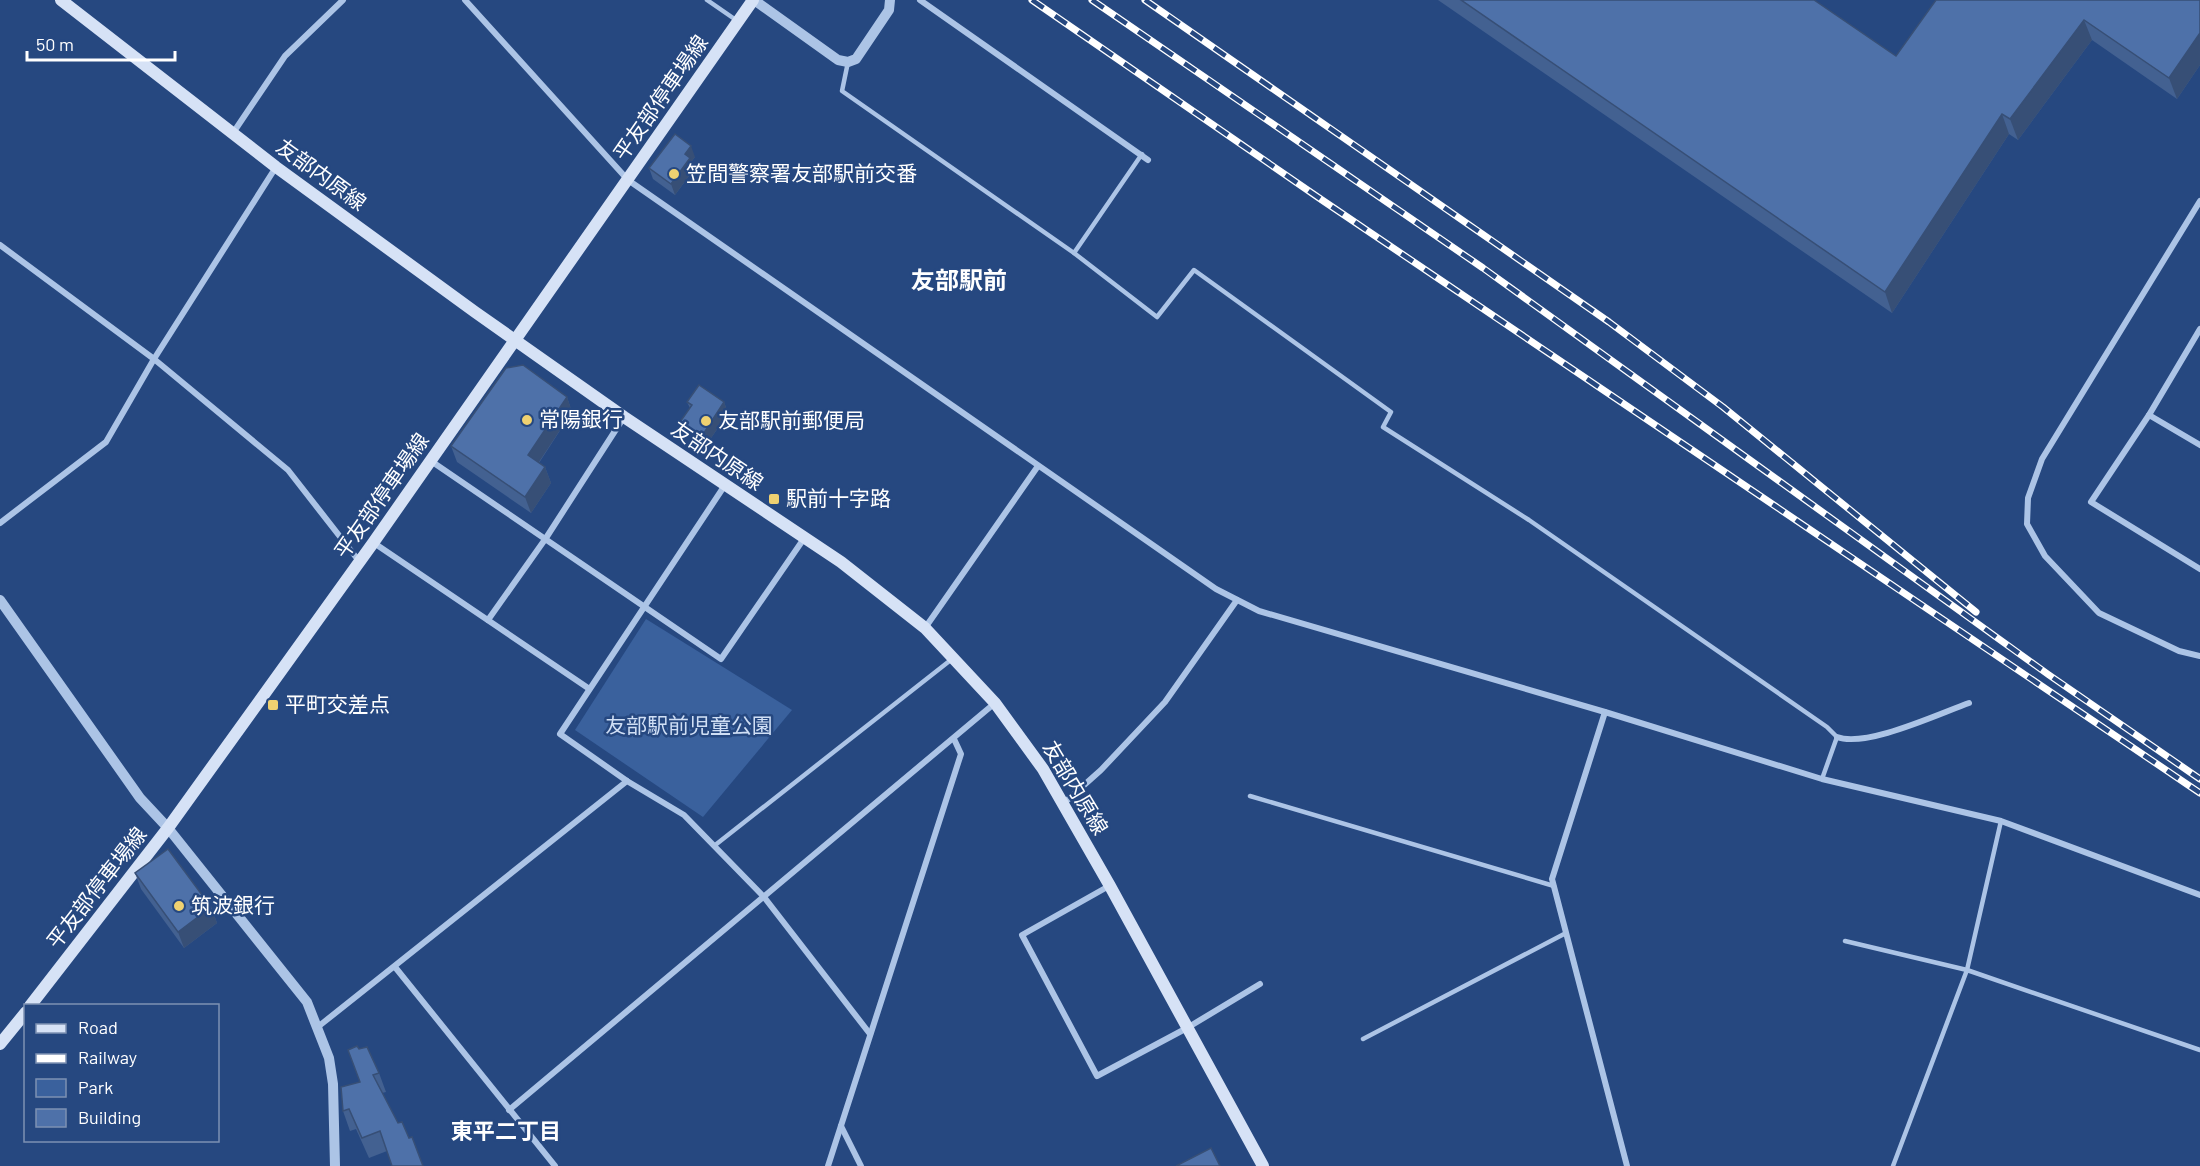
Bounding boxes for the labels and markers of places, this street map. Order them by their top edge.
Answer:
place label: 笠間警察署友部駅前交番 [686,160,917,185]
marker: 笠間警察署友部駅前交番 [667,167,681,181]
place label: 常陽銀行 [539,406,623,431]
place label: 友部駅前郵便局 [718,407,865,432]
marker: 常陽銀行 [520,413,534,427]
marker: 友部駅前郵便局 [699,414,713,428]
place label: 駅前十字路 [786,485,891,510]
marker: 駅前十字路 [767,492,781,506]
place label: 平町交差点 [285,691,390,716]
marker: 平町交差点 [266,698,280,712]
place label: 筑波銀行 [191,892,275,917]
marker: 筑波銀行 [172,899,186,913]

